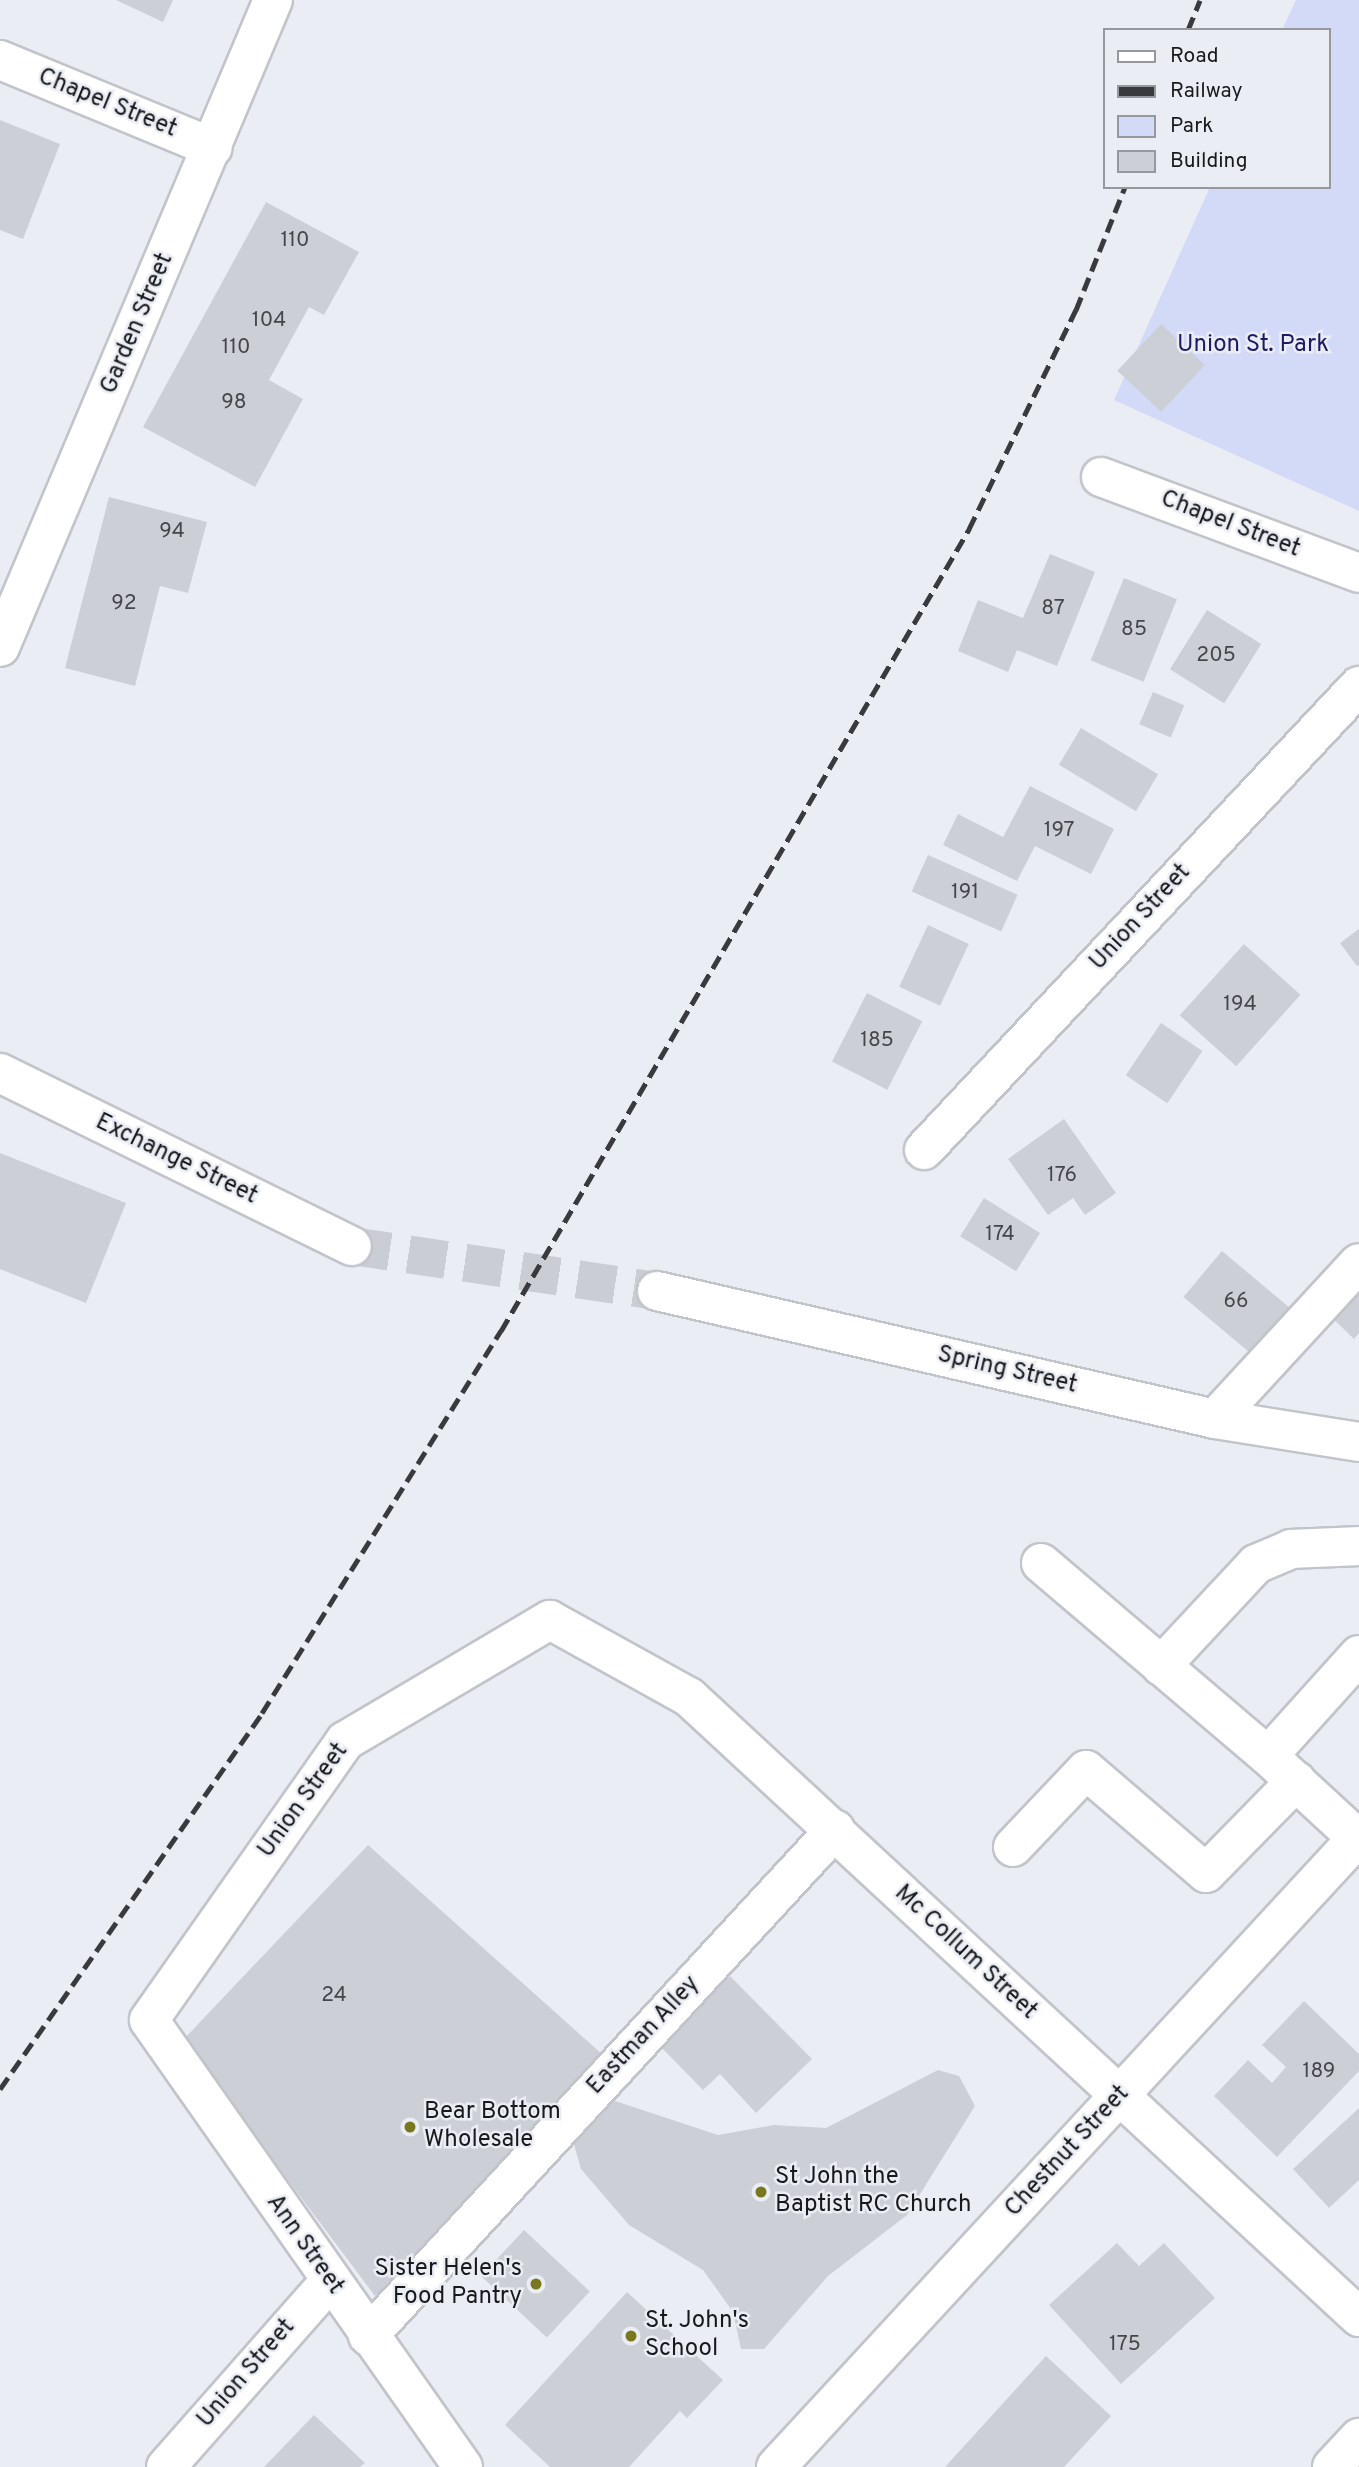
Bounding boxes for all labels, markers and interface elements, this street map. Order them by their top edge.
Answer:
legend [1104,28,1331,189]
text: Road [1170,43,1219,70]
street label: Chapel Street [33,63,181,145]
text: Railway [1170,78,1243,105]
text: Park [1170,113,1213,140]
text: Building [1170,148,1248,175]
house number: 110 [280,228,310,254]
street label: Garden Street [95,249,181,399]
house number: 104 [252,308,286,334]
park label: Union St. Park [1177,332,1329,360]
house number: 110 [221,335,251,361]
house number: 98 [221,390,247,416]
street label: Chapel Street [1156,485,1304,565]
house number: 94 [159,519,185,545]
house number: 92 [111,591,137,617]
house number: 87 [1041,596,1065,622]
house number: 85 [1121,617,1147,643]
house number: 205 [1196,643,1236,669]
house number: 197 [1044,818,1074,844]
street label: Union Street [1085,859,1197,977]
house number: 191 [951,880,979,906]
house number: 194 [1223,992,1257,1018]
house number: 185 [860,1028,894,1054]
street label: Exchange Street [90,1108,262,1212]
house number: 176 [1047,1163,1077,1189]
house number: 174 [985,1222,1015,1248]
house number: 66 [1223,1289,1249,1315]
street label: Spring Street [934,1341,1080,1401]
street label: Union Street [253,1738,355,1864]
street label: Mc Collum Street [888,1880,1042,2026]
street label: Eastman Alley [581,1970,707,2102]
house number: 24 [321,1983,347,2009]
house number: 189 [1303,2059,1335,2085]
street label: Chestnut Street [1000,2080,1136,2224]
place label: Bear Bottom Wholesale [424,2099,561,2155]
marker: Bear Bottom Wholesale [402,2119,418,2135]
place label: St John the Baptist RC Church [775,2164,971,2220]
marker: St John the Baptist RC Church [753,2184,769,2200]
street label: Ann Street [259,2189,349,2301]
place label: Sister Helen's Food Pantry [374,2256,522,2312]
marker: Sister Helen's Food Pantry [528,2276,544,2292]
place label: St. John's School [645,2308,749,2364]
street label: Union Street [192,2314,302,2434]
marker: St. John's School [623,2328,639,2344]
house number: 175 [1109,2332,1141,2358]

